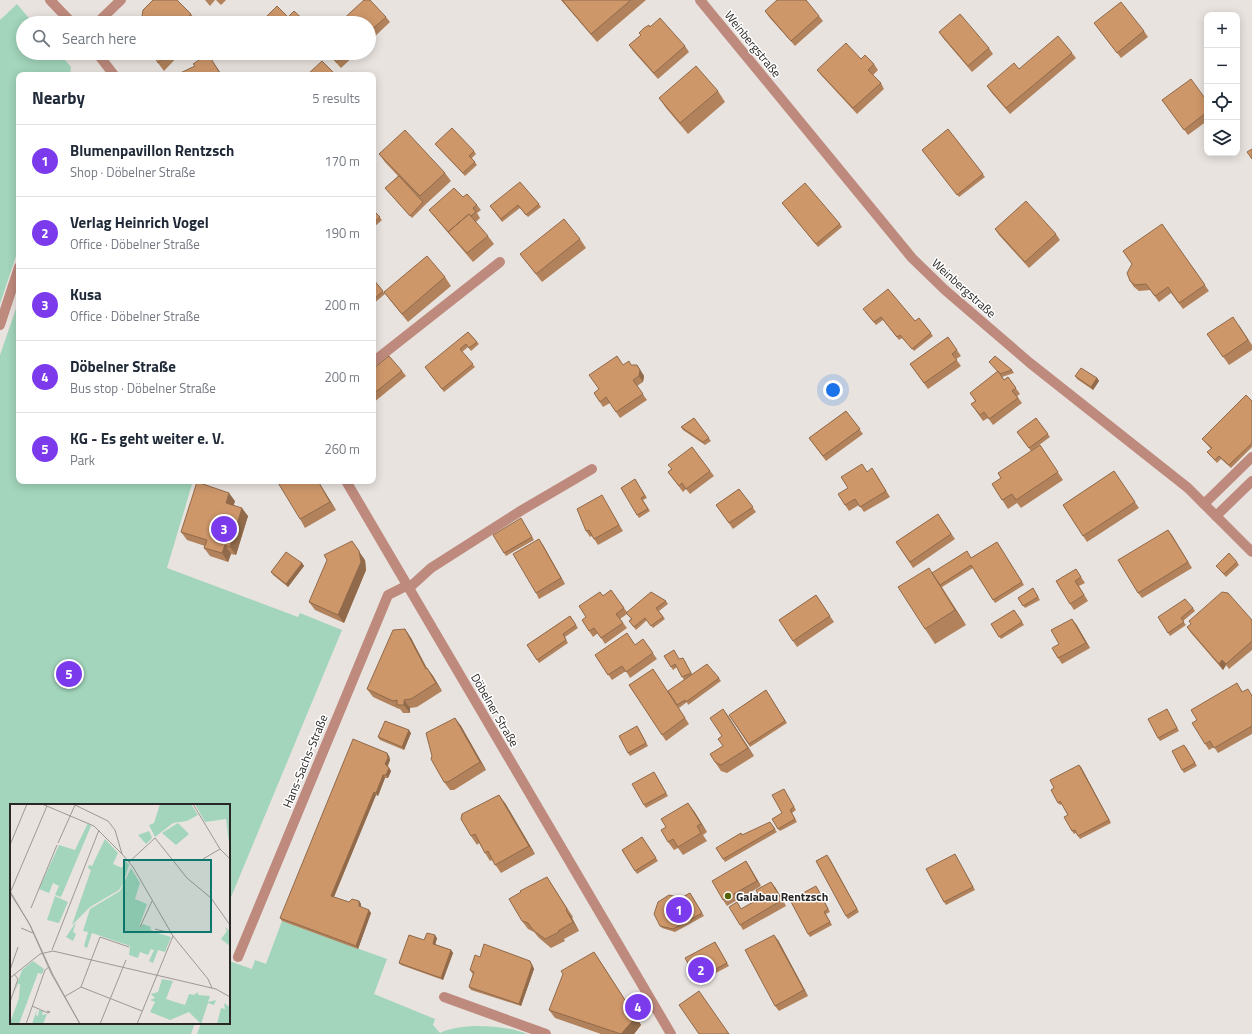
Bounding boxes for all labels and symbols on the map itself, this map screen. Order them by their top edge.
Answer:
street label: Weinbergstraße [720,7,786,81]
street label: Weinbergstraße [928,254,1000,322]
your location [823,380,843,400]
pin: 3 [211,514,237,544]
pin: 5 [56,659,82,689]
street label: Döbelner Straße [466,670,524,750]
street label: Hans-Sachs-Straße [278,711,332,811]
inset map [10,804,230,1024]
place label: Galabau Rentzsch [736,887,828,906]
marker: Galabau Rentzsch [723,891,733,901]
pin: 1 [666,895,692,925]
pin: 2 [688,955,714,985]
pin: 4 [625,992,651,1022]

